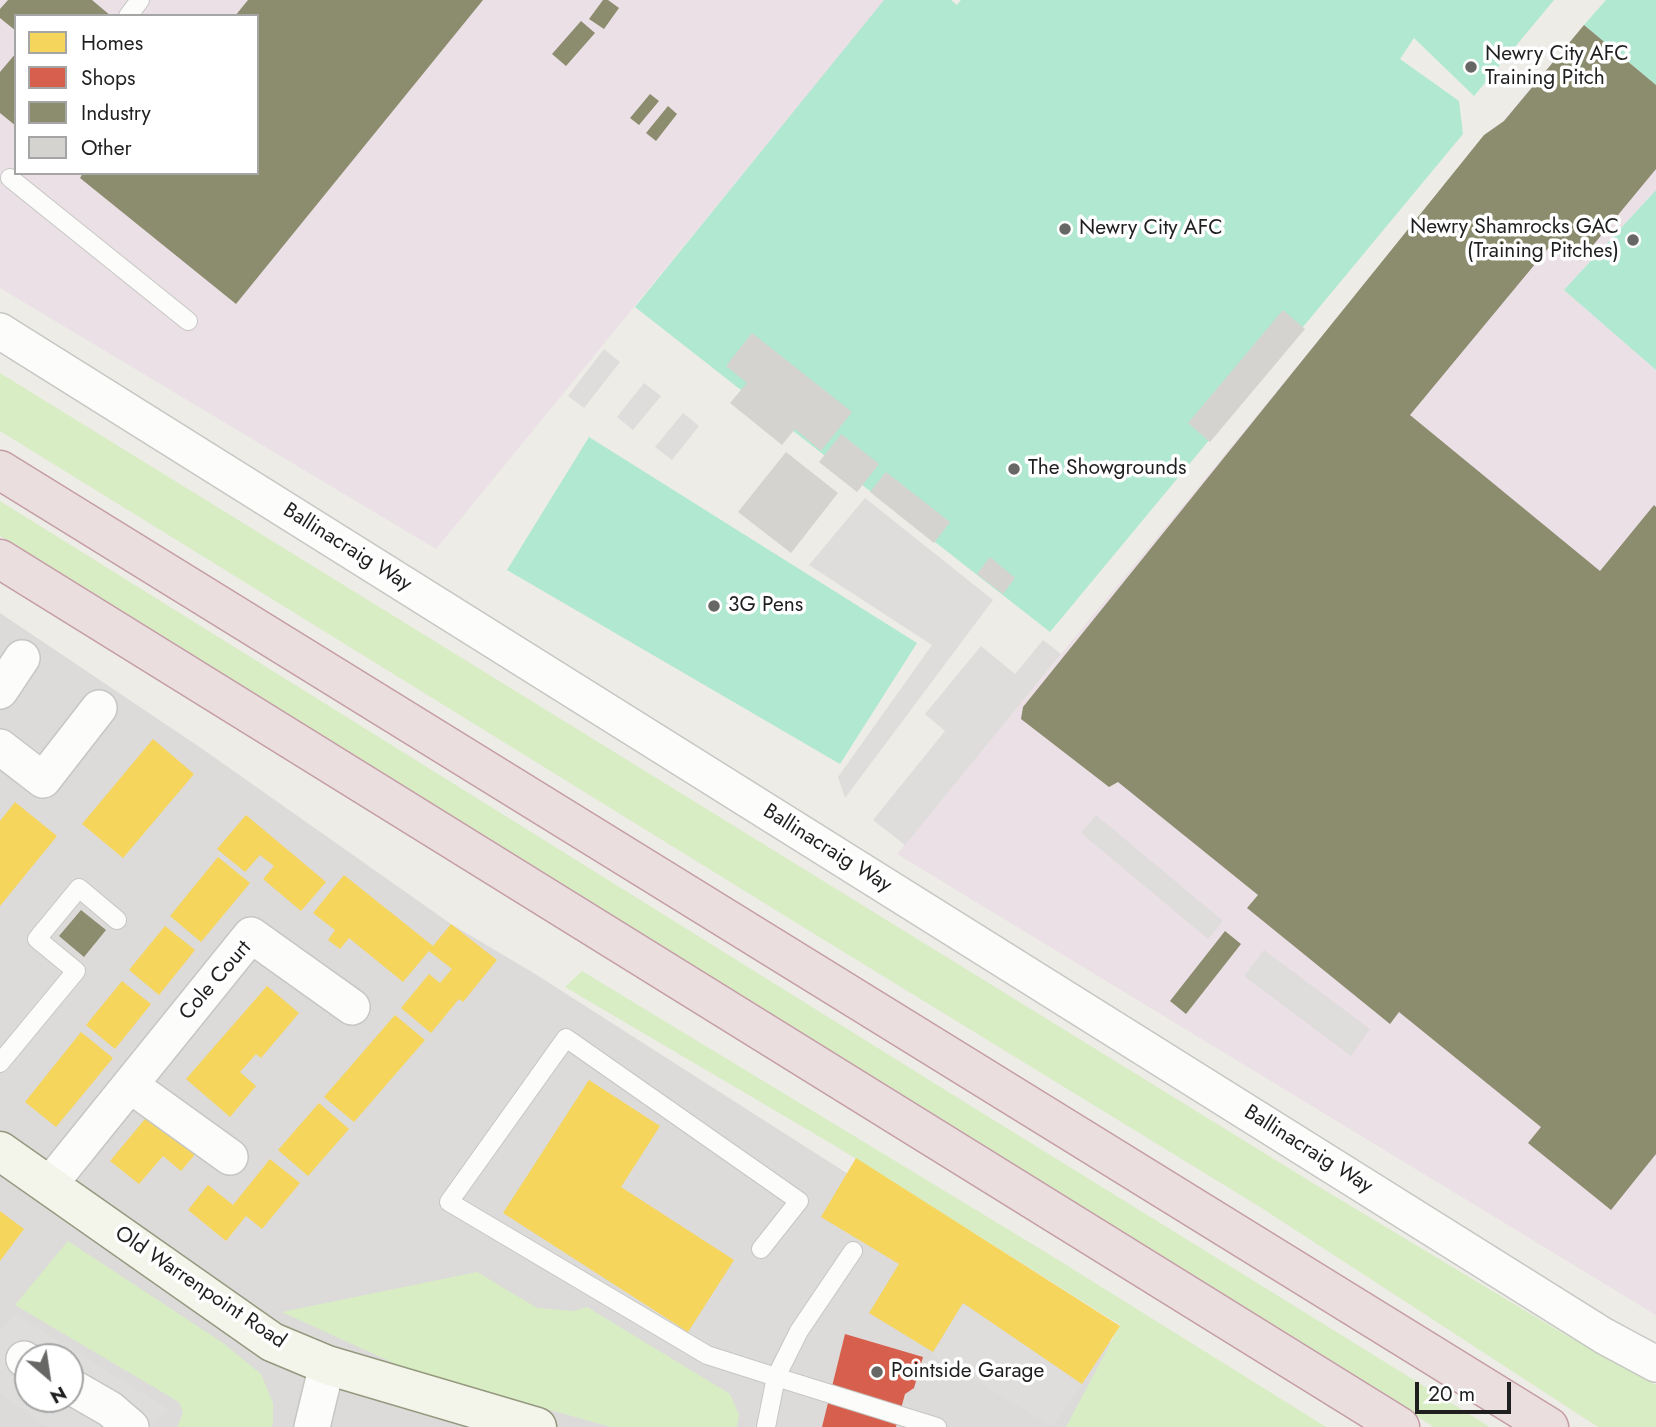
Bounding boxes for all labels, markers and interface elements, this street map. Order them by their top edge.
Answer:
legend [14,14,259,175]
text: Homes [81,28,143,58]
place label: Newry City AFC Training Pitch [1485,42,1629,92]
marker: Newry City AFC Training Pitch [1463,59,1479,75]
text: Shops [81,63,135,93]
text: Industry [81,98,151,128]
text: Other [81,133,132,163]
place label: Newry Shamrocks GAC (Training Pitches) [1410,215,1619,265]
place label: Newry City AFC [1079,216,1223,242]
marker: Newry City AFC [1057,221,1073,237]
marker: Newry Shamrocks GAC (Training Pitches) [1625,232,1641,248]
place label: The Showgrounds [1028,456,1186,482]
marker: The Showgrounds [1006,461,1022,477]
street label: Ballinacraig Way [278,498,416,598]
place label: 3G Pens [728,593,803,619]
marker: 3G Pens [706,598,722,614]
street label: Ballinacraig Way [758,799,896,899]
street label: Cole Court [175,936,257,1026]
street label: Ballinacraig Way [1239,1100,1377,1200]
street label: Old Warrenpoint Road [110,1221,290,1355]
north arrow [14,1343,84,1413]
place label: Pointside Garage [891,1359,1044,1385]
marker: Pointside Garage [869,1364,885,1380]
scale bar [1418,1368,1514,1412]
text: 20 m [1428,1379,1475,1409]
text: N [45,1380,72,1411]

